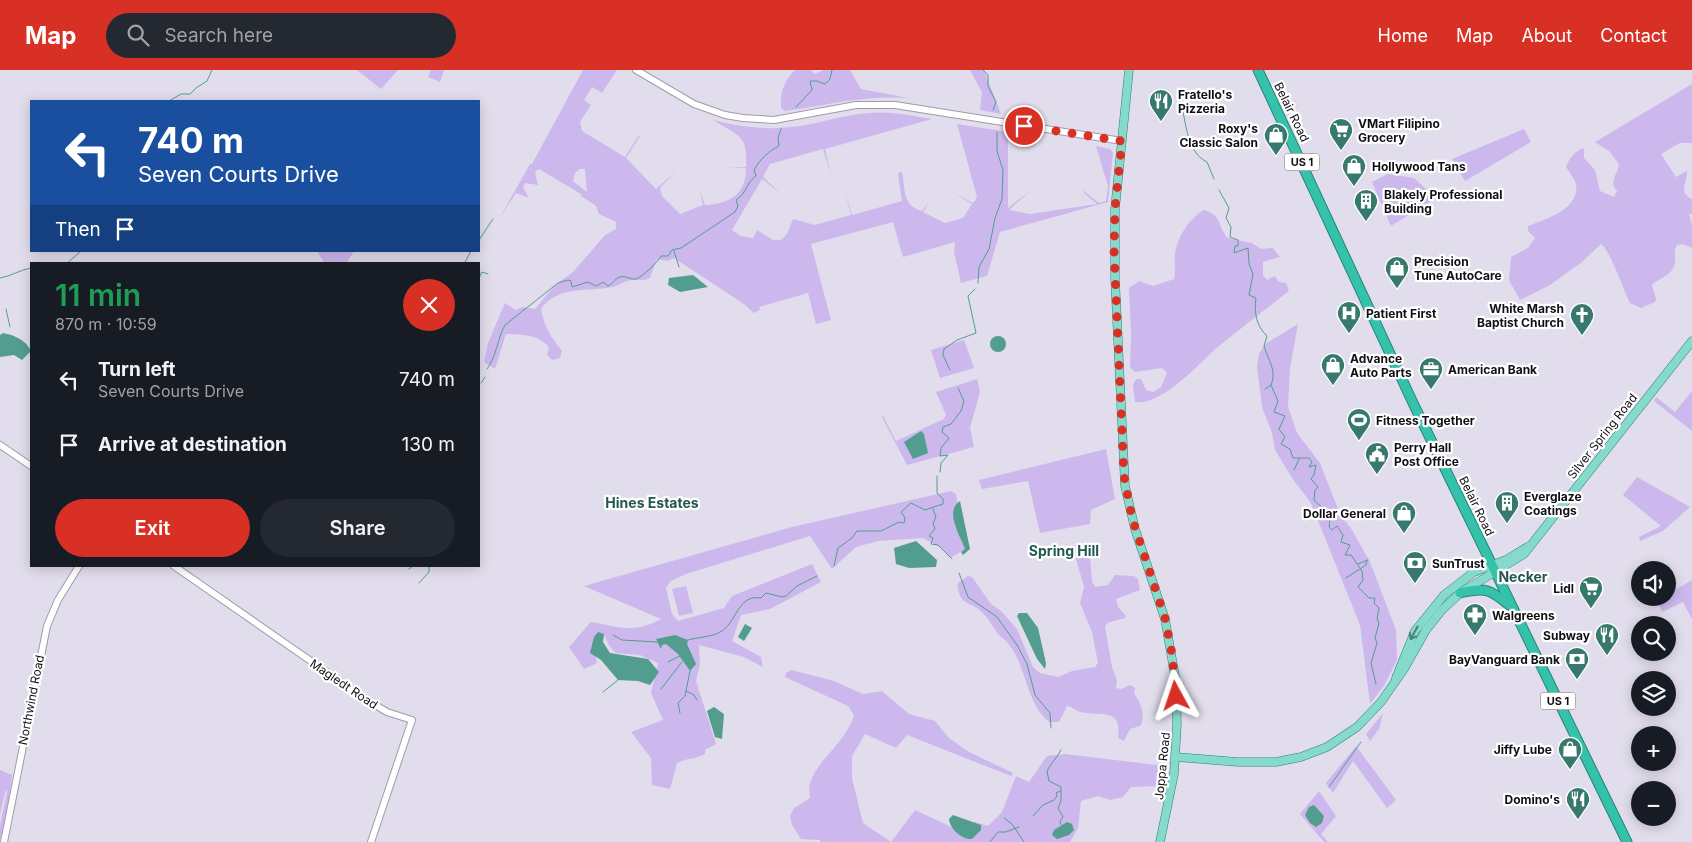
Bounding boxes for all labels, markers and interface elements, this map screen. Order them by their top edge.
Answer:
search box [106,13,456,58]
text: Map [25,21,76,50]
icon: search [124,21,152,49]
text: Search here [164,24,273,47]
text: Home [1378,25,1428,46]
text: Map [1456,25,1493,46]
text: About [1521,25,1572,46]
text: Contact [1600,25,1667,46]
street label: Belair Road [1271,80,1313,144]
place label: Fratello's Pizzeria [1178,87,1233,116]
restaurant icon: Fratello's Pizzeria [1148,88,1174,122]
pin [1003,105,1045,147]
icon: arrive [1010,112,1038,140]
place label: VMart Filipino Grocery [1358,116,1440,145]
supermarket icon: VMart Filipino Grocery [1328,117,1354,151]
text: 740 m [138,119,244,161]
icon: left [55,120,120,185]
place label: Roxy's Classic Salon [1179,121,1258,150]
shop icon: Roxy's Classic Salon [1263,122,1289,156]
shop icon: Hollywood Tans [1341,153,1367,187]
road number: US 1 [1284,154,1320,170]
place label: Hollywood Tans [1372,159,1466,174]
text: Seven Courts Drive [138,161,339,187]
place label: Blakely Professional Building [1384,187,1503,216]
building icon: Blakely Professional Building [1353,188,1379,222]
icon: arrive [111,215,139,243]
text: Then [55,218,101,241]
place label: Precision Tune AutoCare [1414,254,1502,283]
shop icon: Precision Tune AutoCare [1384,255,1410,289]
text: 11 min [55,277,141,313]
button: close [403,279,455,331]
hospital icon: Patient First [1336,300,1362,334]
place label: White Marsh Baptist Church [1477,301,1564,330]
church icon: White Marsh Baptist Church [1569,302,1595,336]
place label: Patient First [1366,306,1437,321]
text: 870 m · 10:59 [55,314,157,334]
place label: Advance Auto Parts [1350,351,1412,380]
shop icon: Advance Auto Parts [1320,352,1346,386]
office icon: American Bank [1418,356,1444,390]
text: Turn left [98,358,176,381]
place label: American Bank [1448,362,1537,377]
icon: left [55,366,83,394]
text: 740 m [399,368,455,391]
text: Seven Courts Drive [98,381,244,401]
street label: Silver Spring Road [1564,390,1640,482]
sports icon: Fitness Together [1346,407,1372,441]
place label: Fitness Together [1376,413,1475,428]
icon: arrive [55,431,83,459]
text: Arrive at destination [98,433,287,456]
text: 130 m [402,433,455,456]
place label: Perry Hall Post Office [1394,440,1459,469]
public building icon: Perry Hall Post Office [1364,441,1390,475]
street label: Belair Road [1456,474,1498,538]
place label: Everglaze Coatings [1524,489,1582,518]
building icon: Everglaze Coatings [1494,490,1520,524]
district label: Hines Estates [605,494,699,511]
button: Exit [55,499,250,557]
button: Share [260,499,455,557]
shop icon: Dollar General [1391,500,1417,534]
place label: Dollar General [1303,506,1386,521]
district label: Spring Hill [1029,542,1099,559]
bank icon: SunTrust [1402,550,1428,584]
place label: SunTrust [1432,556,1485,571]
map controls [1631,561,1676,826]
button: sound [1631,561,1676,606]
district label: Necker [1498,568,1548,585]
supermarket icon: Lidl [1578,575,1604,609]
place label: Lidl [1553,581,1574,596]
pharmacy icon: Walgreens [1462,602,1488,636]
place label: Walgreens [1492,608,1555,623]
button: search [1631,616,1676,661]
restaurant icon: Subway [1594,622,1620,656]
one-way arrow [1409,625,1418,640]
place label: Subway [1543,628,1591,643]
bank icon: BayVanguard Bank [1564,646,1590,680]
place label: BayVanguard Bank [1449,652,1560,667]
street label: Northwind Road [15,654,47,746]
street label: Magledt Road [307,656,381,712]
position arrow [1149,669,1201,721]
button: layers [1631,671,1676,716]
road number: US 1 [1540,692,1576,710]
button: + [1631,726,1676,771]
street label: Joppa Road [1151,731,1173,801]
shop icon: Jiffy Lube [1557,736,1583,770]
place label: Jiffy Lube [1494,742,1552,757]
button: − [1631,781,1676,826]
restaurant icon: Domino's [1565,786,1591,820]
place label: Domino's [1504,792,1560,807]

